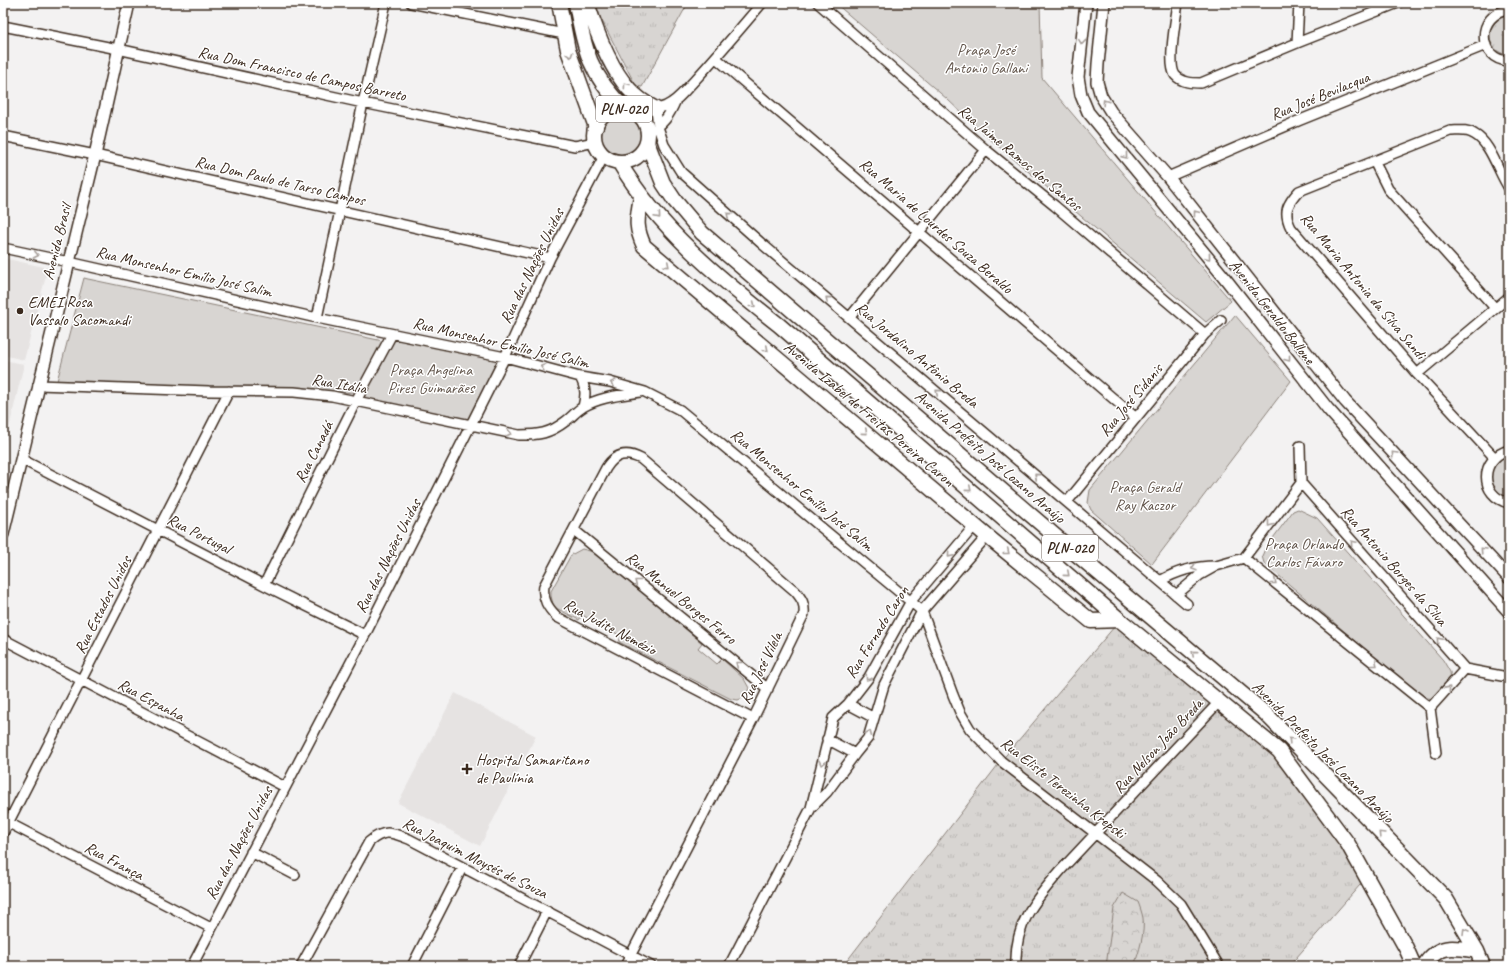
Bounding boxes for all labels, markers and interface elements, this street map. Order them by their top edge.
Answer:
one-way arrow [1078,39,1087,45]
park label: Praça José Antonio Gallani [945,40,1029,78]
street label: Rua Dom Francisco de Campos Barreto [196,42,409,106]
one-way arrow [565,51,574,58]
street label: Rua José Bevilacqua [1268,67,1374,125]
one-way arrow [623,82,631,89]
road number: PLN-020 [596,96,652,122]
one-way arrow [1102,99,1110,106]
street label: Rua Jaime Ramos dos Santos [954,100,1087,217]
street label: Rua Dom Paulo de Tarso Campos [193,152,368,211]
one-way arrow [1121,152,1128,159]
street label: Rua Maria de Lourdes Souza Beraldo [855,154,1018,299]
street label: Avenida Brasil [38,199,77,282]
street label: Rua das Nações Unidas [496,204,569,327]
street label: Rua Maria Antonia da Silva Sandi [1296,209,1431,365]
one-way arrow [653,211,661,219]
one-way arrow [1194,211,1201,218]
one-way arrow [726,212,734,220]
street label: Rua Monsenhor Emílio José Salim [94,242,275,302]
one-way arrow [33,250,39,259]
one-way arrow [1203,252,1210,260]
street label: Avenida Geraldo Ballone [1225,255,1320,370]
one-way arrow [662,260,669,267]
place label: EMEI Rosa Vassalo Sacomandi [28,292,132,330]
one-way arrow [825,297,833,304]
street label: Rua Jordalino Antônio Breda [851,298,983,413]
one-way arrow [748,300,755,307]
marker: EMEI Rosa Vassalo Sacomandi [15,306,25,316]
street label: Rua Monsenhor Emílio José Salim [411,313,592,373]
street label: Avenida Izabel de Freitas Pereira Caron [780,337,959,492]
one-way arrow [761,344,768,351]
one-way arrow [1284,355,1291,362]
street label: Rua José Sidanis [1095,358,1168,440]
park label: Praça Angelina Pires Guimarães [388,360,476,398]
one-way arrow [540,363,547,372]
street label: Rua Itália [310,369,370,399]
one-way arrow [610,380,616,388]
street label: Avenida Prefeito José Lozano Araújo [911,386,1070,529]
one-way arrow [935,390,942,397]
street label: Rua Canadá [290,416,339,486]
street label: Rua Monsenhor Emílio José Salim [727,424,878,556]
one-way arrow [506,428,513,436]
one-way arrow [860,428,868,435]
one-way arrow [1392,451,1399,459]
one-way arrow [1034,474,1042,481]
park label: Praça Gerald Ray Kaczor [1110,477,1183,515]
one-way arrow [964,484,971,491]
street label: Rua das Nações Unidas [351,494,426,616]
street label: Rua Antonio Borges da Silva [1336,502,1452,631]
street label: Rua Portugal [164,509,237,560]
one-way arrow [1268,519,1275,526]
park label: Praça Orlando Carlos Fávaro [1265,534,1345,572]
road number: PLN-020 [1042,535,1098,561]
one-way arrow [1351,540,1358,547]
street label: Rua Manuel Borges Ferro [622,547,741,650]
one-way arrow [1480,547,1487,554]
one-way arrow [1003,548,1010,555]
one-way arrow [947,550,954,558]
street label: Rua Estados Unidos [70,552,137,657]
one-way arrow [1190,563,1197,572]
one-way arrow [1062,570,1070,577]
one-way arrow [1269,578,1276,585]
one-way arrow [635,579,642,586]
street label: Rua Fernado Caron [841,581,914,682]
street label: Rua Judite Nemézio [560,594,662,661]
street label: Rua José Vilela [735,628,788,707]
one-way arrow [1436,637,1444,645]
one-way arrow [1191,651,1199,658]
one-way arrow [1371,659,1378,666]
one-way arrow [736,662,743,669]
street label: Rua Espanha [114,674,189,726]
one-way arrow [865,674,873,681]
street label: Avenida Prefeito José Lozano Araújo [1248,677,1399,828]
one-way arrow [1443,686,1450,694]
street label: Rua Nelson João Breda [1109,693,1208,798]
one-way arrow [865,730,873,737]
street label: Rua Eliste Terezinha Krepski [997,733,1131,844]
one-way arrow [1288,737,1296,745]
place label: Hospital Samaritano de Paulínia [476,750,591,788]
one-way arrow [818,760,826,766]
marker: Hospital Samaritano de Paulínia [461,763,473,775]
street label: Rua das Nações Unidas [201,782,278,903]
street label: Rua Joaquim Moysés de Souza [399,813,552,904]
one-way arrow [1378,831,1386,839]
street label: Rua França [81,837,148,885]
one-way arrow [1463,928,1470,935]

